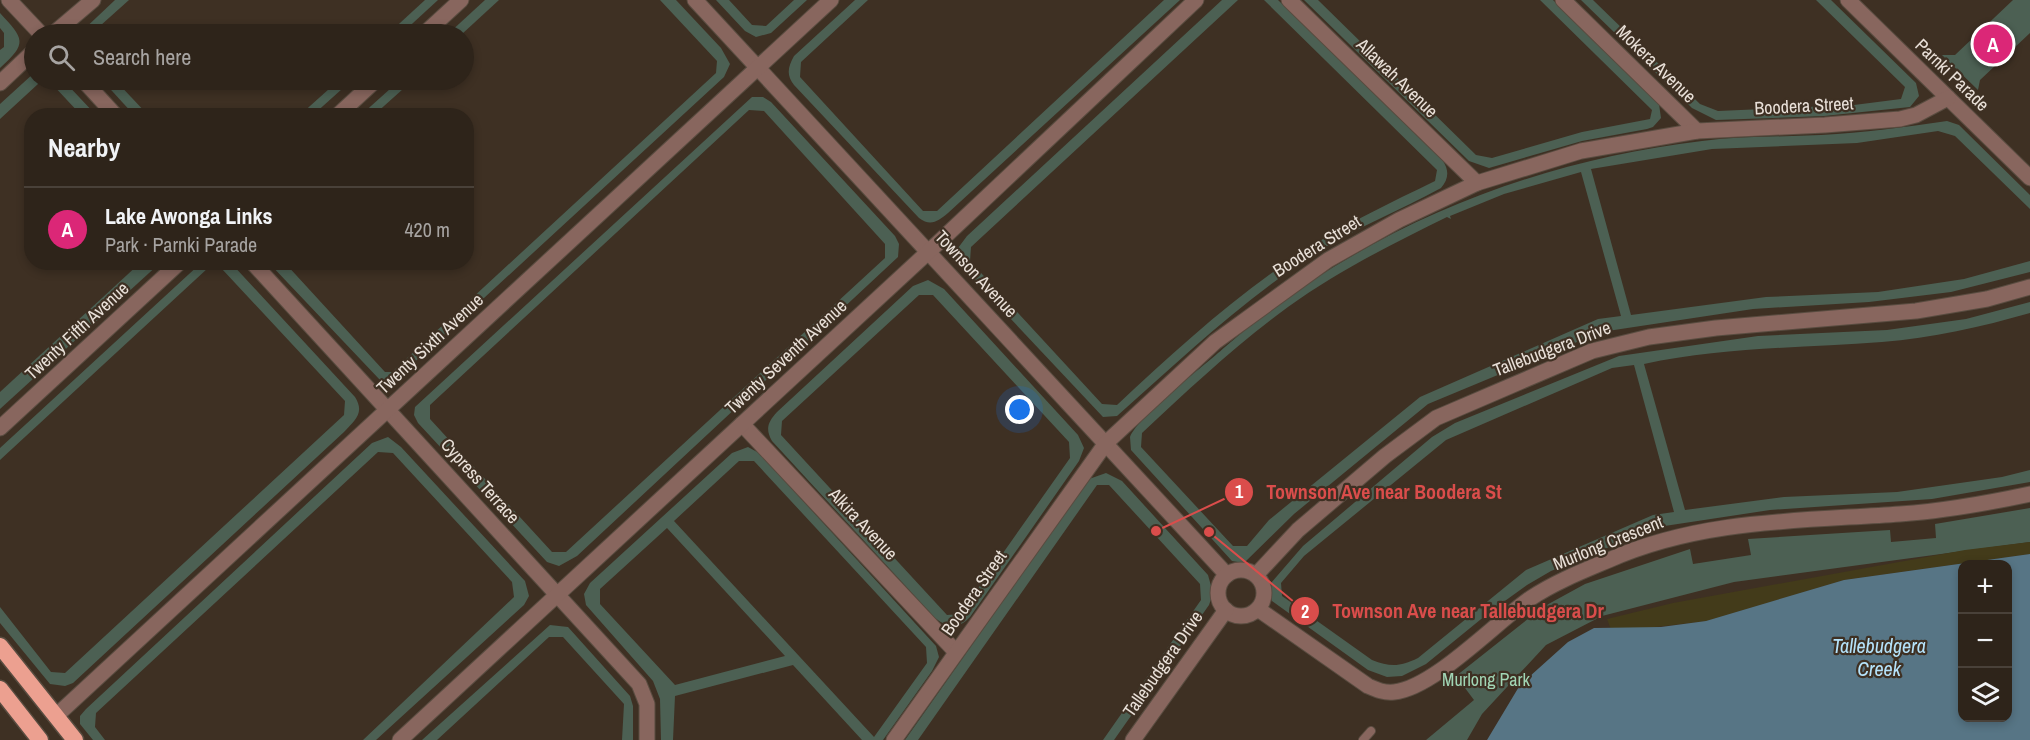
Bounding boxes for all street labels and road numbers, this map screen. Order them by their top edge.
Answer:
street label: Mokera Avenue [1611,19,1702,108]
street label: Allawah Avenue [1350,32,1444,123]
street label: Parnki Parade [1910,33,1995,116]
street label: Boodera Street [1754,90,1854,121]
street label: Boodera Street [1268,209,1365,282]
street label: Townson Avenue [929,224,1023,323]
street label: Twenty Fifth Avenue [19,276,134,385]
street label: Twenty Sixth Avenue [371,288,489,400]
street label: Twenty Seventh Avenue [719,294,852,420]
street label: Tallebudgera Drive [1489,315,1614,382]
street label: Cypress Terrace [435,432,526,529]
street label: Alkira Avenue [823,481,903,565]
street label: Murlong Crescent [1549,509,1666,576]
street label: Boodera Street [935,545,1012,641]
street label: Tallebudgera Drive [1117,606,1208,722]

